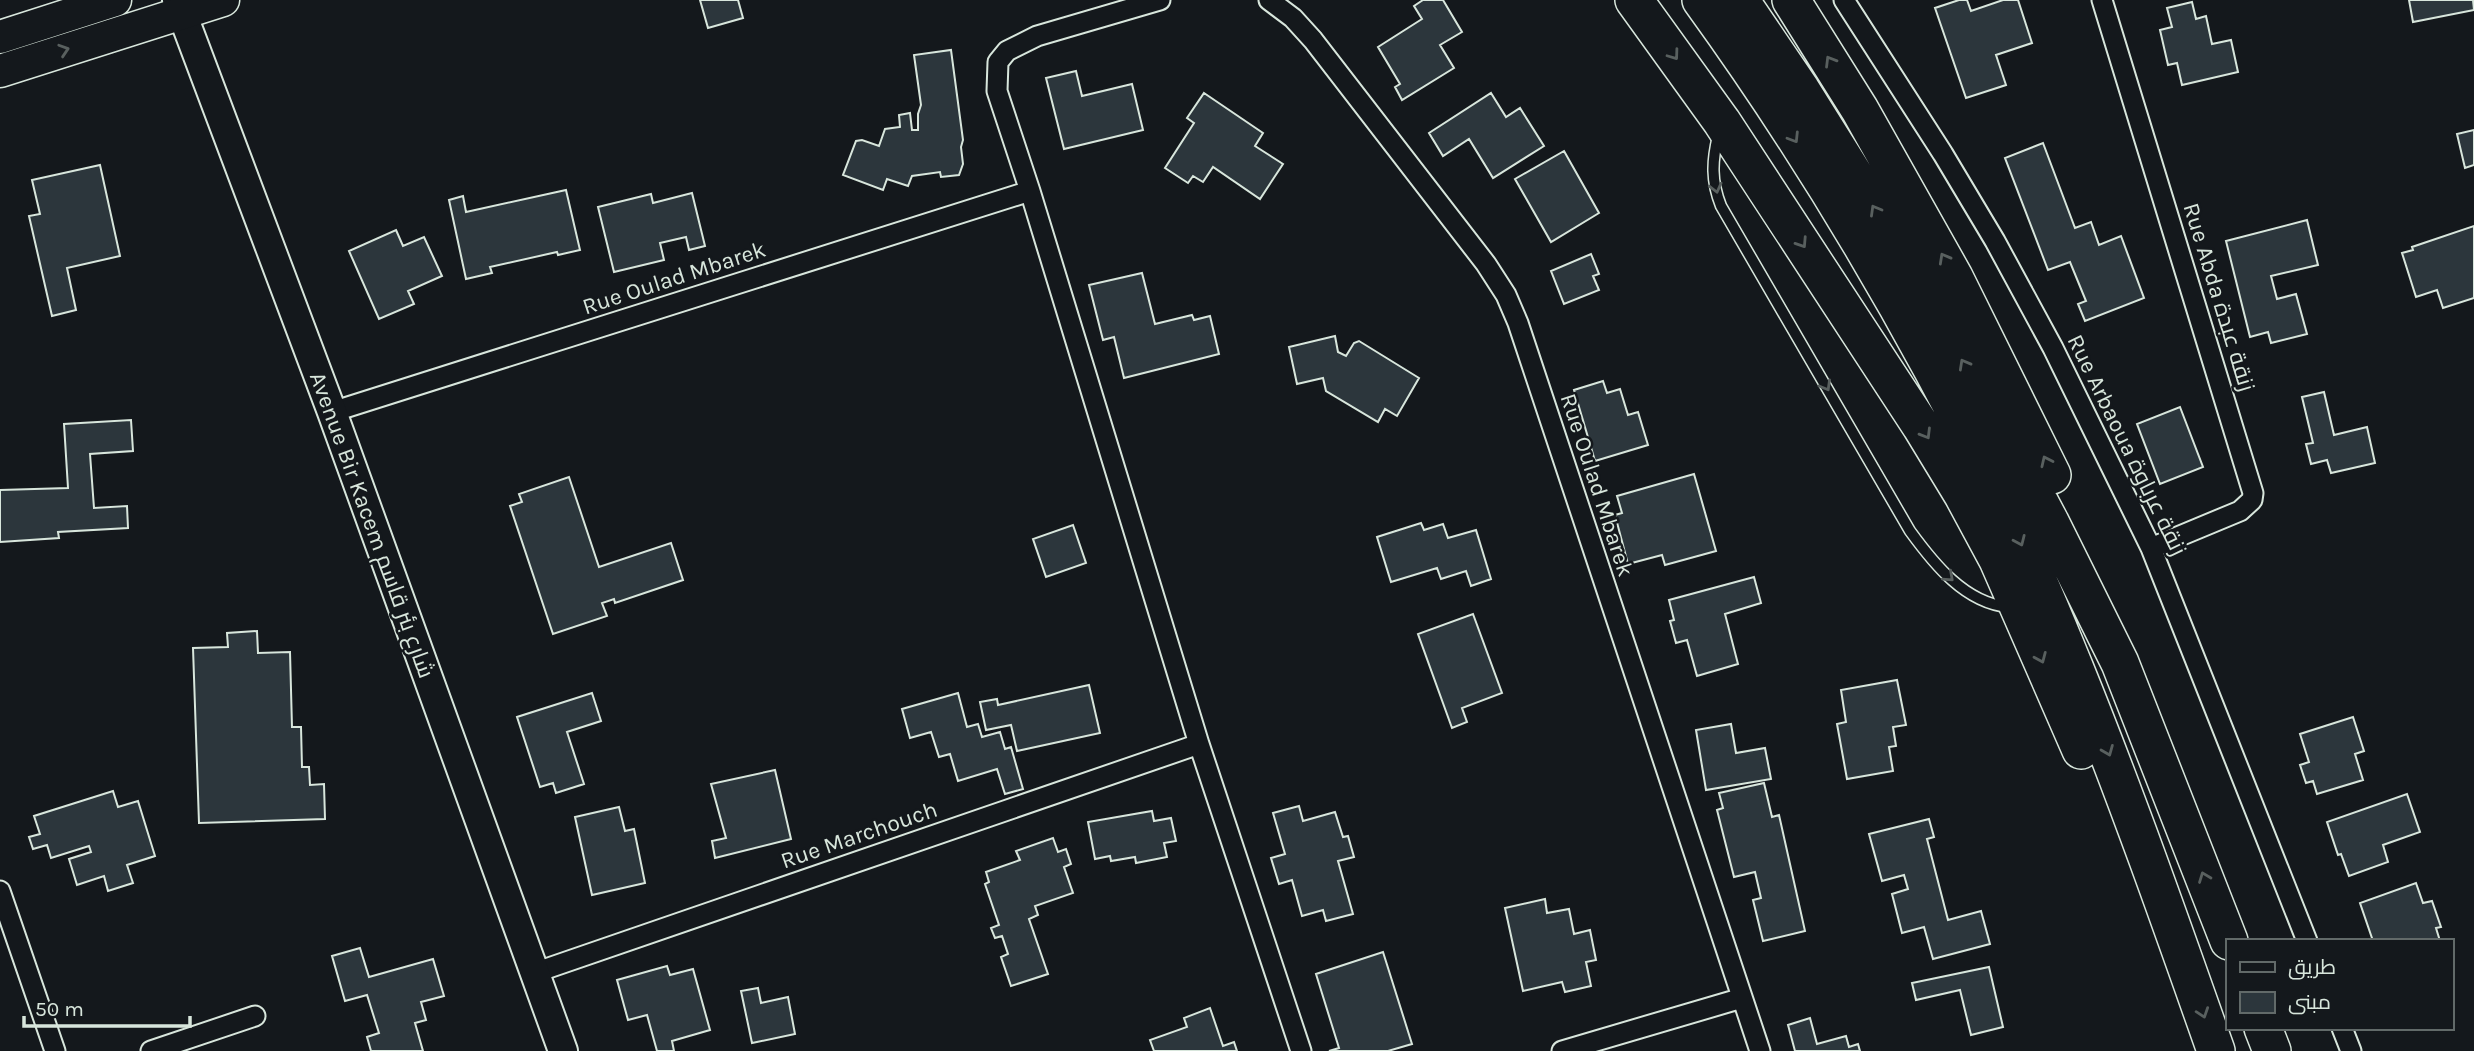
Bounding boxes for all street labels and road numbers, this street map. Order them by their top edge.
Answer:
street label: Rue Abda زنقة عبدة [2177,199,2261,395]
street label: Rue Oulad Mbarek [579,236,769,320]
street label: Rue Arbaoua زنقة عرباوة [2062,330,2192,560]
street label: Avenue Bir Kacem شارع بئر قاسم [302,368,440,682]
street label: Rue Oulad Mbarek [1555,390,1639,580]
street label: Rue Marchouch [777,796,941,874]

